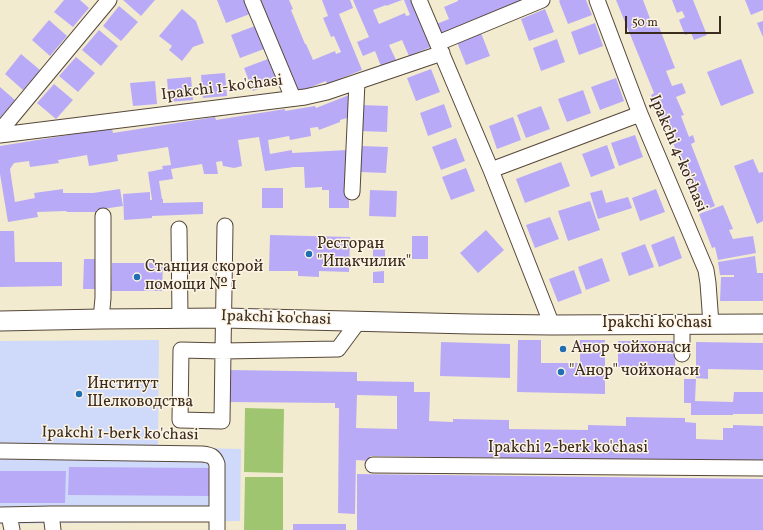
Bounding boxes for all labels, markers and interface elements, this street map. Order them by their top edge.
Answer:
scale bar [627,8,723,34]
text: 50 m [632,15,658,31]
street label: Ipakchi 1-ko'chasi [160,72,284,106]
street label: Ipakchi 4-ko'chasi [644,93,710,215]
place label: Ресторан "Ипакчилик" [317,235,411,273]
marker: Ресторан "Ипакчилик" [304,249,314,259]
place label: Станция скорой помощи № 1 [145,258,263,296]
marker: Станция скорой помощи № 1 [132,272,142,282]
street label: Ipakchi ko'chasi [221,307,331,331]
street label: Ipakchi ko'chasi [602,314,712,334]
place label: Анор чойхонаси [571,339,691,359]
marker: Анор чойхонаси [558,344,568,354]
place label: "Анор" чойхонаси [569,362,699,382]
marker: "Анор" чойхонаси [556,367,566,377]
place label: Институт Шелководства [87,375,193,413]
marker: Институт Шелководства [74,389,84,399]
street label: Ipakchi 1-berk ko'chasi [41,424,199,446]
street label: Ipakchi 2-berk ko'chasi [488,439,648,459]

